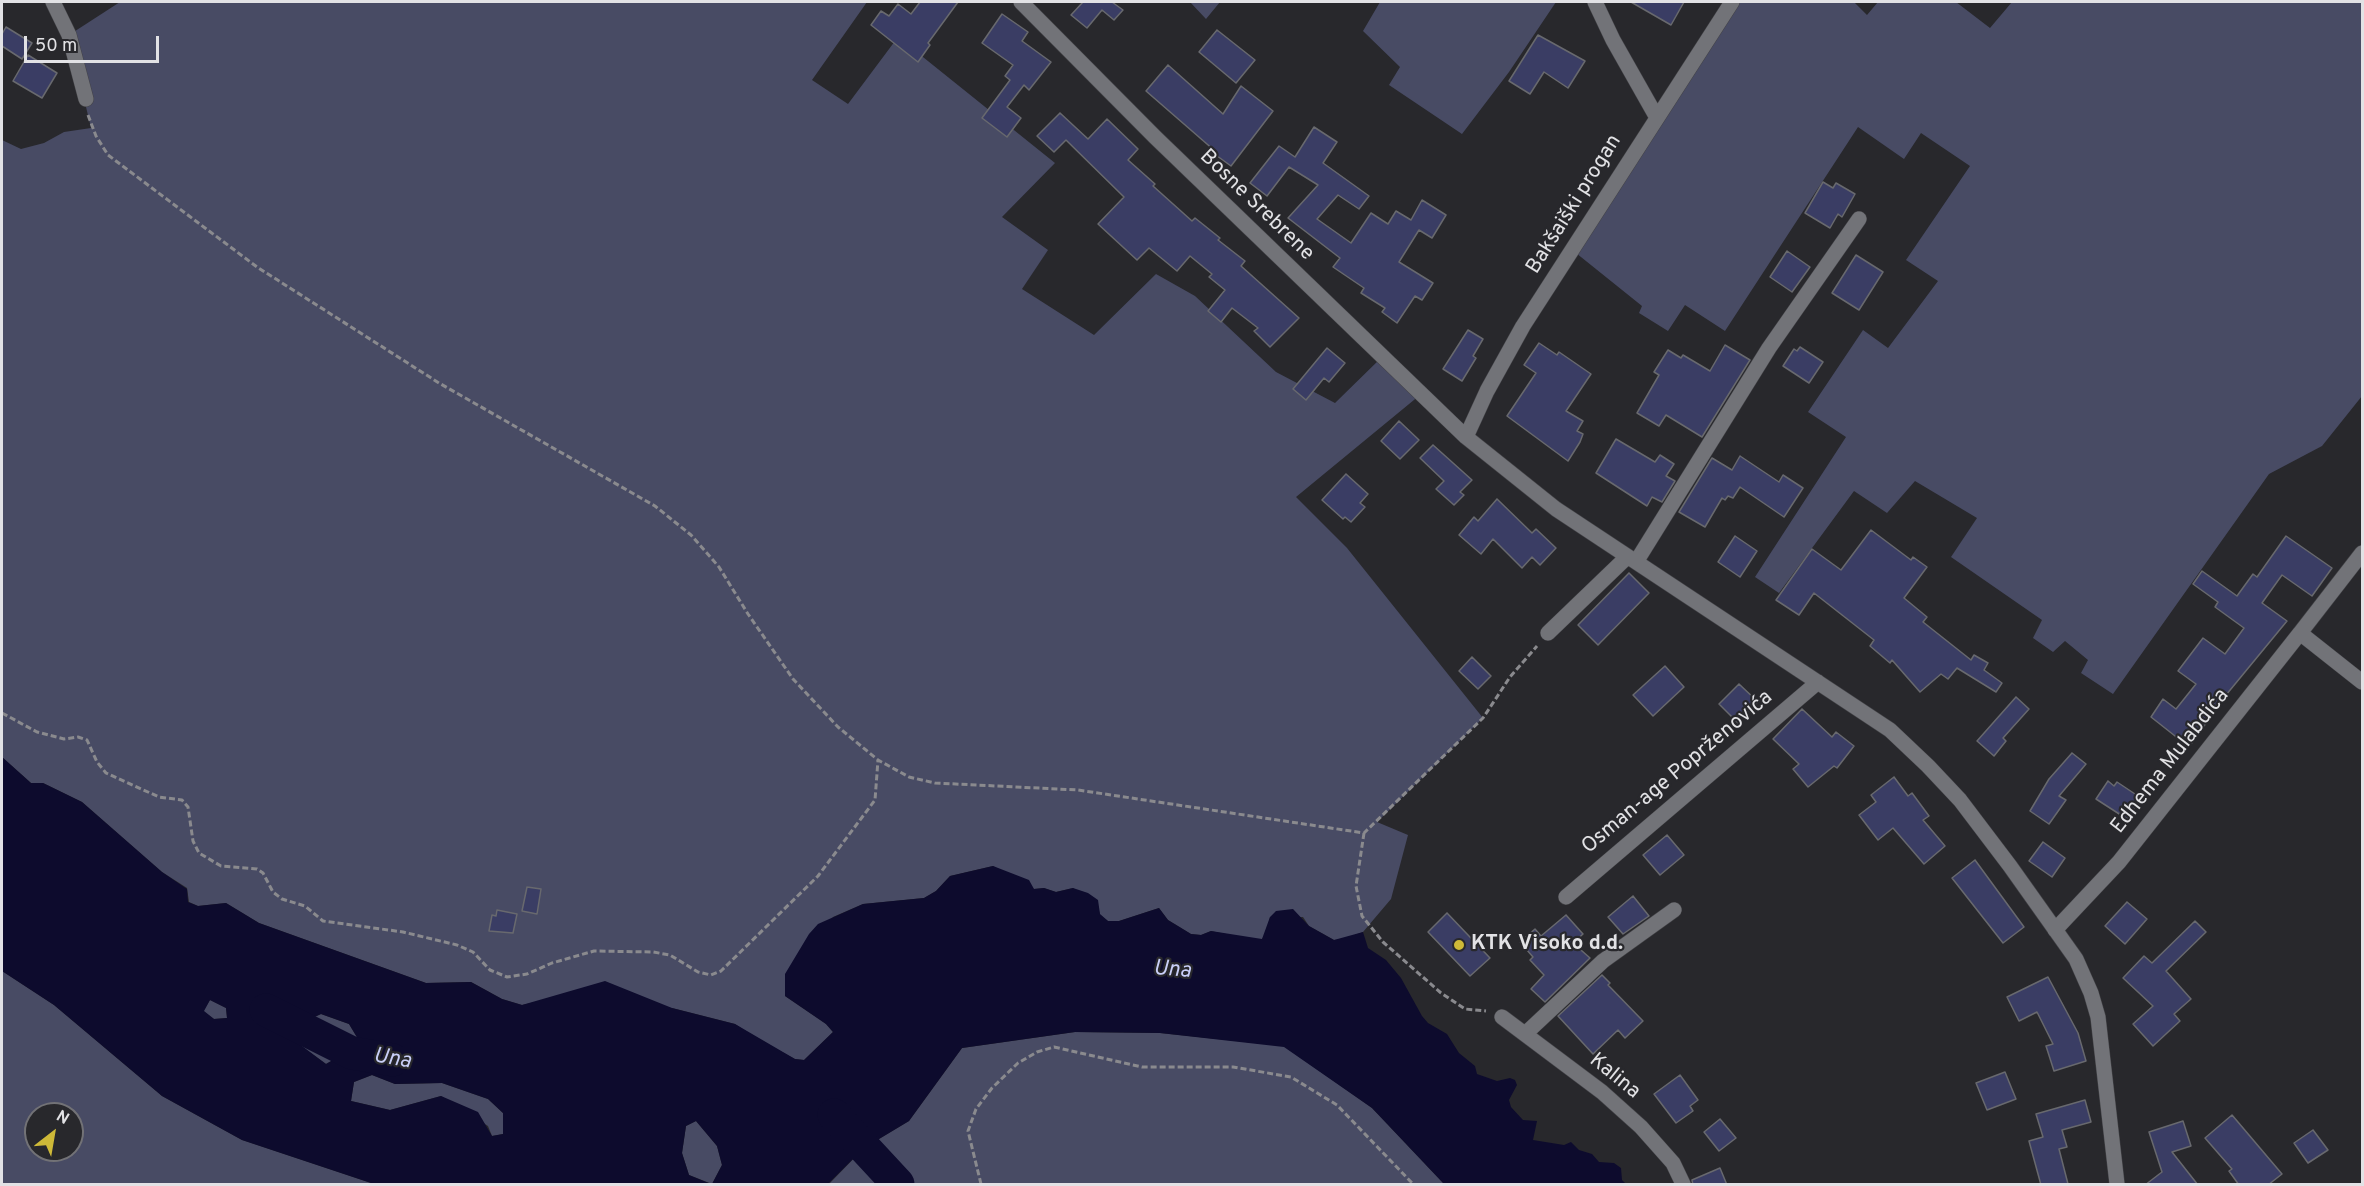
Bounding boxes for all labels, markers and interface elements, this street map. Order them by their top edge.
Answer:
scale bar [27,24,162,62]
text: 50 m [35,35,77,58]
street label: Bakšaiški progan [1522,131,1628,279]
street label: Bosne Srebrene [1193,145,1319,267]
street label: Edhema Mulabdića [2107,684,2235,840]
street label: Osman-age Poprženovića [1578,686,1778,860]
place label: KTK Visoko d.d. [1471,932,1623,958]
marker: KTK Visoko d.d. [1452,938,1466,952]
water label: Una [1152,956,1192,986]
water label: Una [371,1044,413,1076]
street label: Kalina [1583,1049,1645,1105]
north arrow [24,1102,84,1162]
text: N [52,1107,72,1130]

